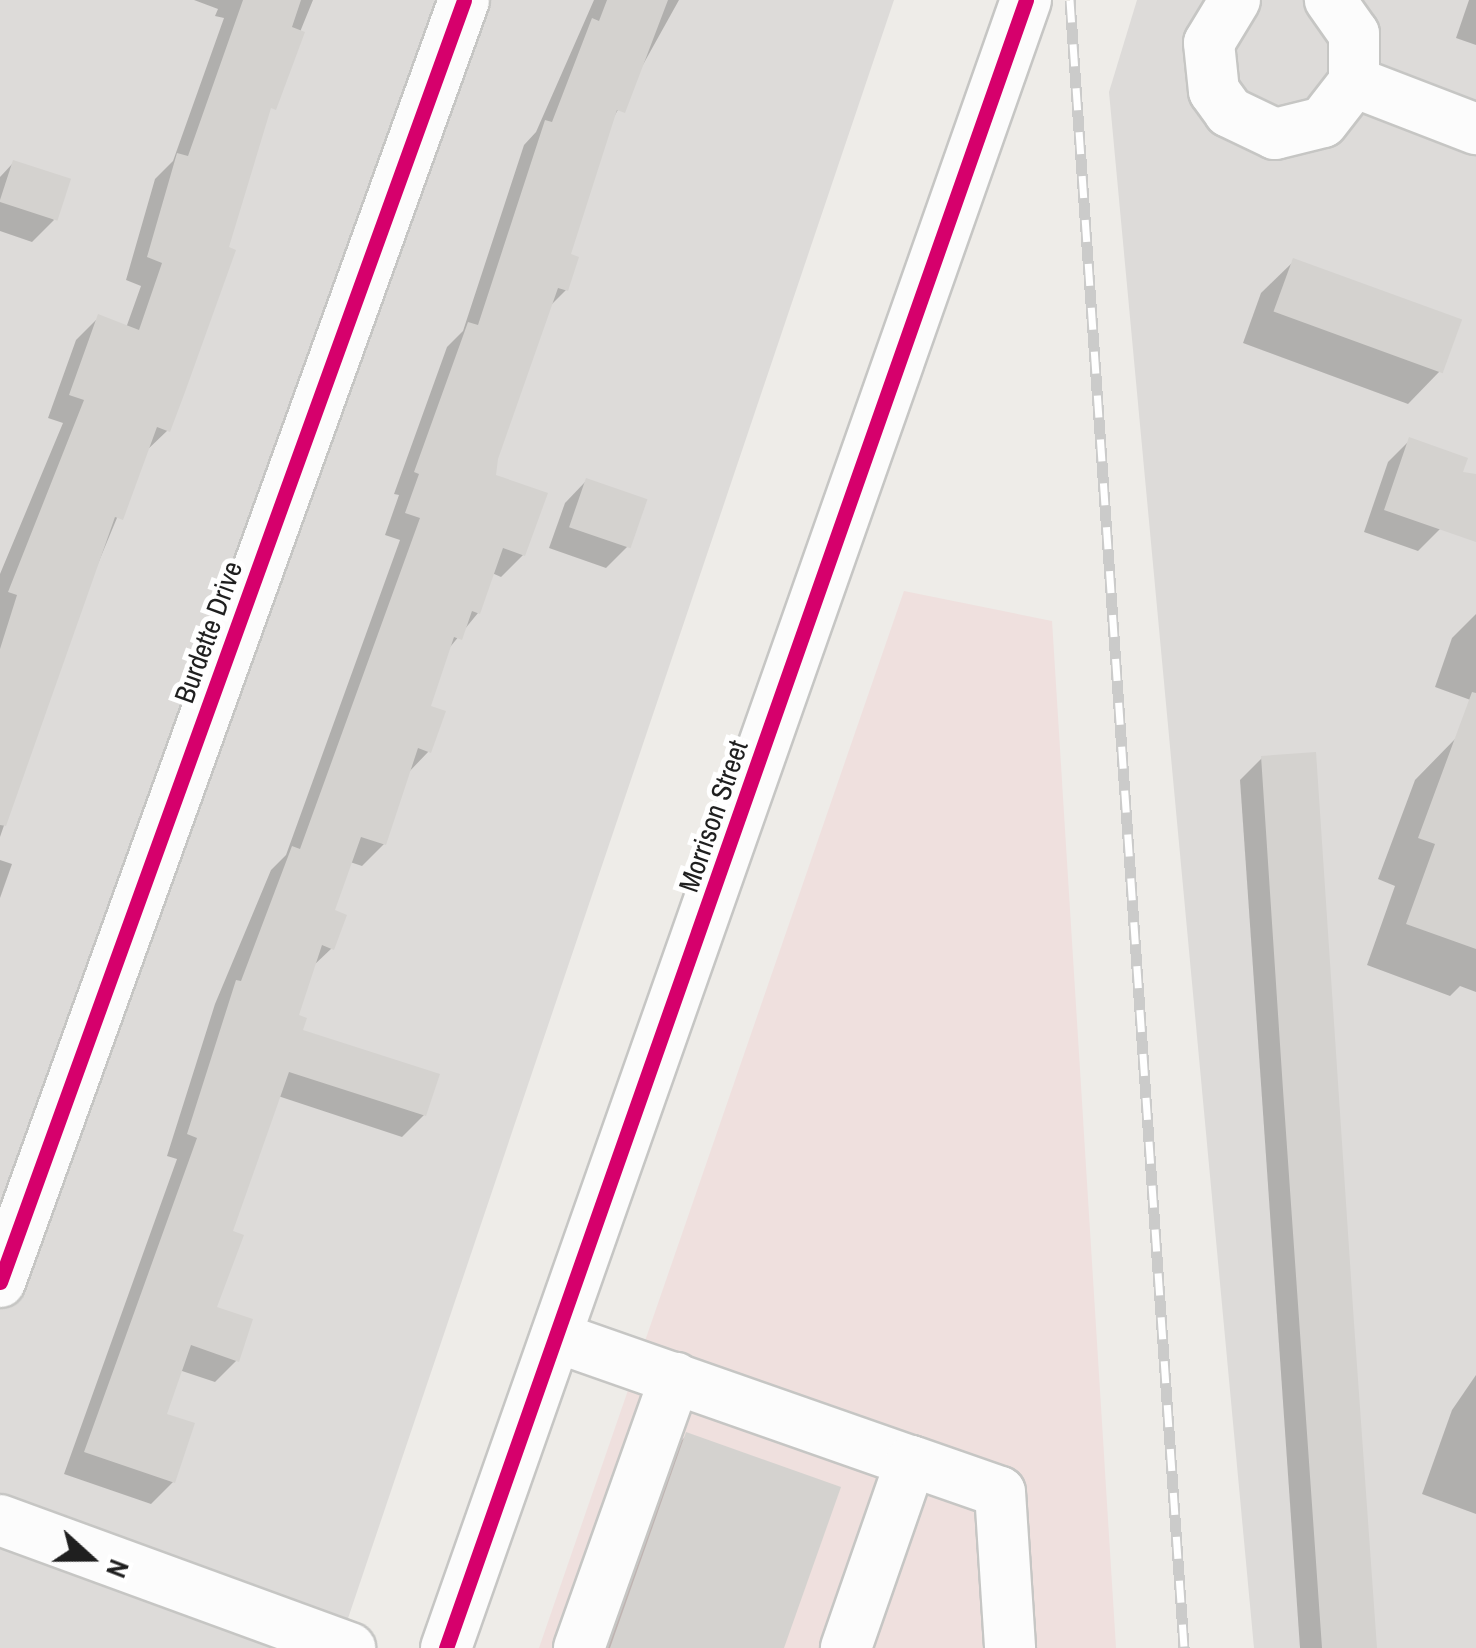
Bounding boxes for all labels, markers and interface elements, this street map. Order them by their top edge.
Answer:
street label: Burdette Drive [167,557,249,707]
street label: Morrison Street [671,736,755,896]
north arrow [40,1508,140,1608]
text: N [97,1554,139,1583]

